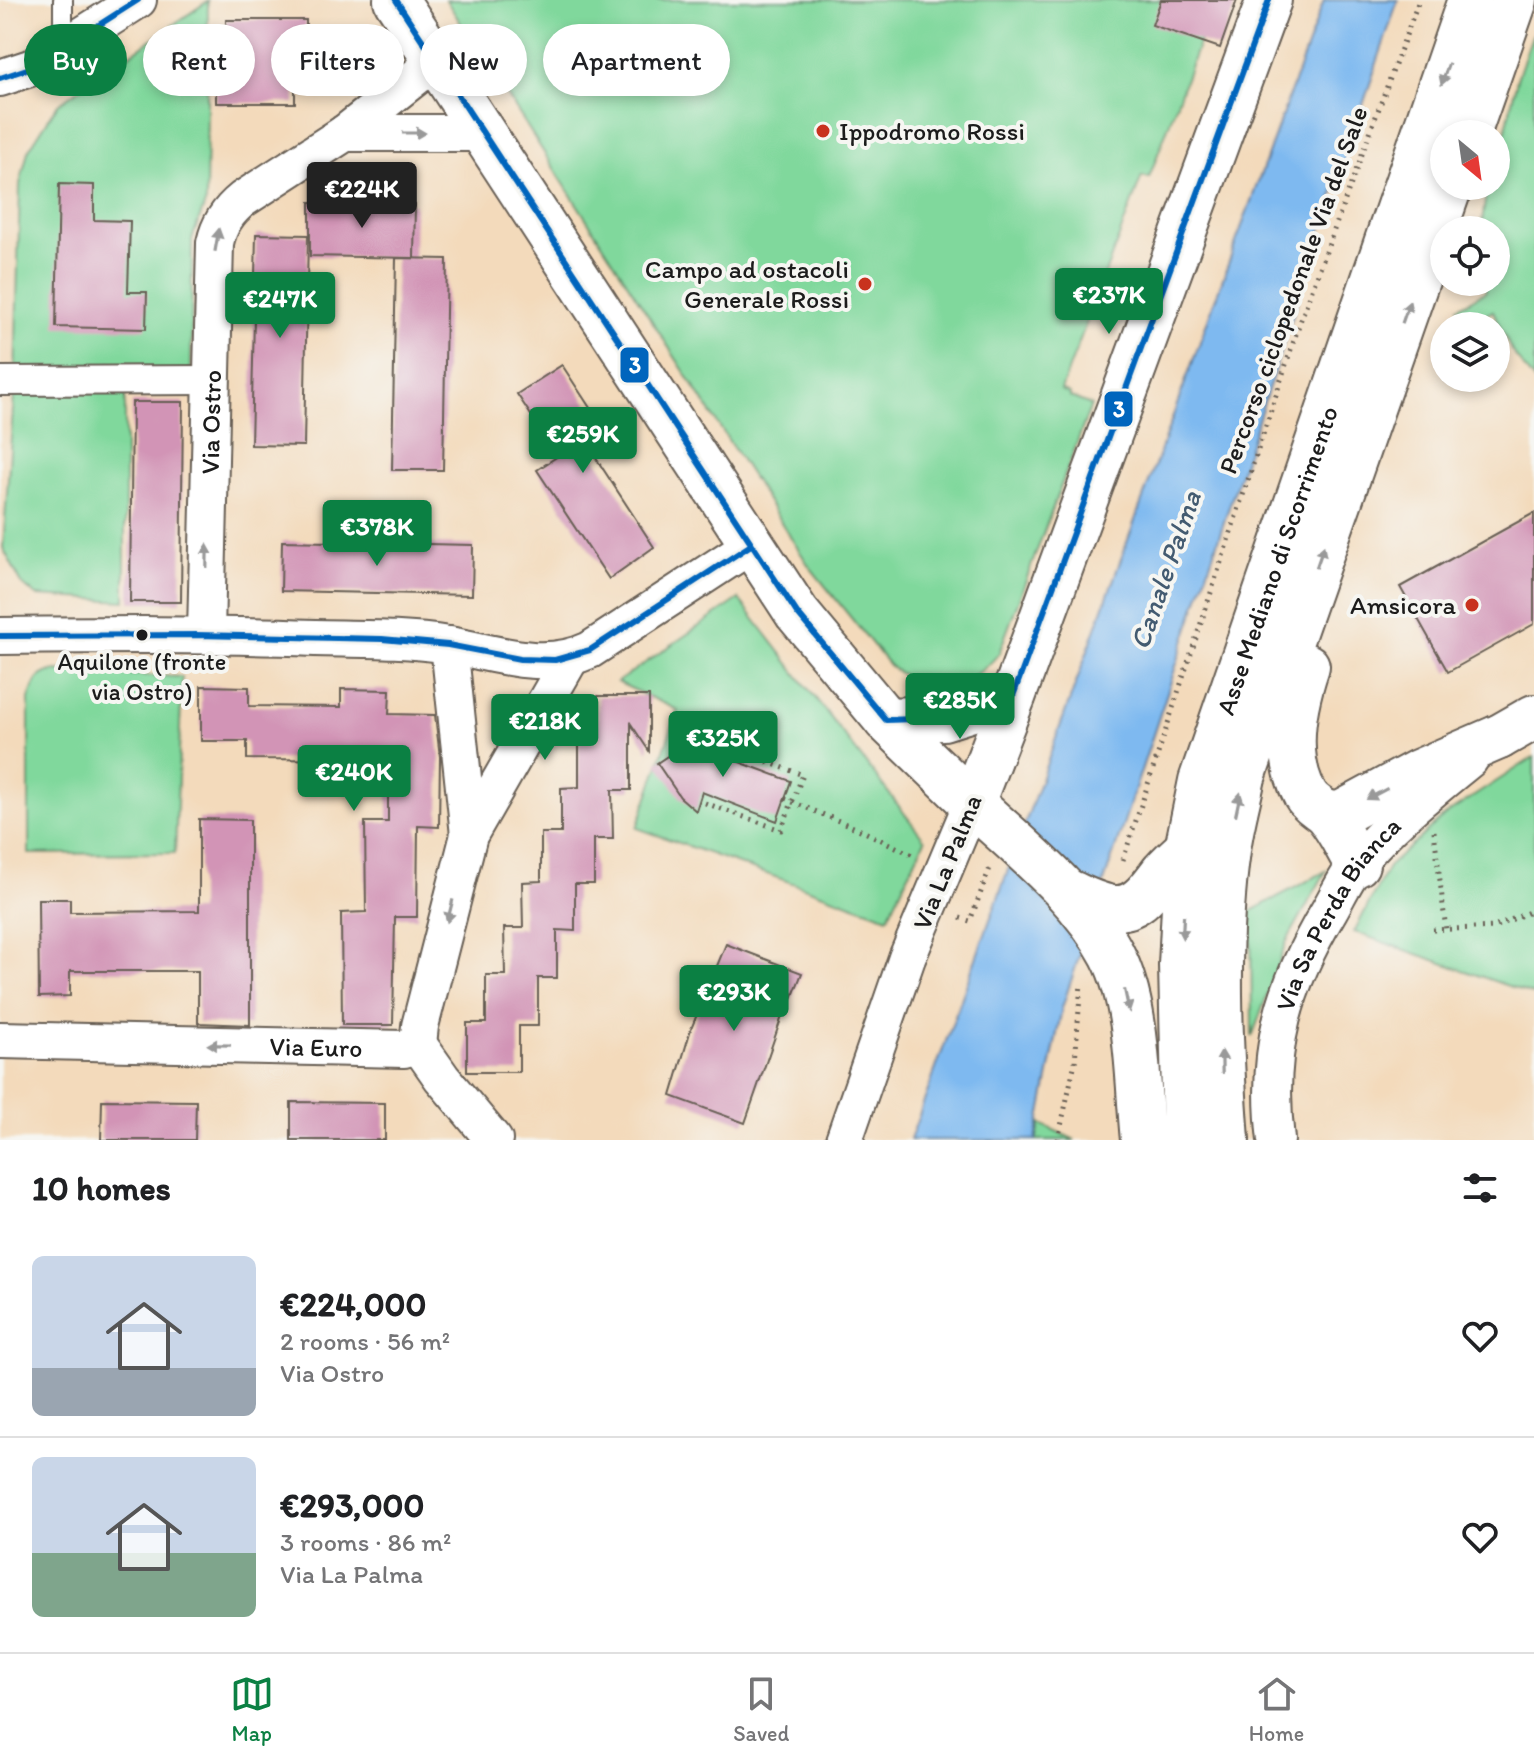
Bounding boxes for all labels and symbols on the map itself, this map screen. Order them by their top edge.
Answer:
one-way arrow [1438,62,1450,86]
street label: Percorso ciclopedonale Via del Sale [1212,102,1374,478]
place label: Ippodromo Rossi [839,115,1025,147]
north arrow [1430,120,1510,200]
marker: Ippodromo Rossi [814,122,832,140]
one-way arrow [402,127,427,139]
pin: €224K [306,162,418,230]
one-way arrow [212,228,224,253]
place label: Campo ad ostacoli Generale Rossi [645,253,849,315]
pin: €237K [1053,268,1165,336]
pin: €247K [224,272,336,340]
marker: Campo ad ostacoli Generale Rossi [856,275,874,293]
one-way arrow [1400,299,1412,323]
line badge: 3 [619,346,650,384]
text: 3 [629,352,641,379]
street label: Via Ostro [194,370,228,475]
line badge: 3 [1103,390,1134,428]
text: 3 [1113,396,1125,423]
street label: Asse Mediano di Scorrimento [1209,402,1345,719]
pin: €259K [527,407,639,475]
water label: Canale Palma [1122,485,1208,653]
pin: €378K [321,500,433,568]
one-way arrow [201,543,214,568]
one-way arrow [1314,545,1326,569]
place label: Amsicora [1350,589,1457,621]
marker: Amsicora [1463,596,1481,614]
marker: Aquilone (fronte via Ostro) [134,627,150,643]
place label: Aquilone (fronte via Ostro) [58,647,226,706]
pin: €285K [904,673,1016,741]
pin: €218K [489,694,601,762]
pin: €325K [667,711,779,779]
pin: €240K [298,745,410,813]
one-way arrow [1366,787,1389,800]
street label: Via La Palma [905,790,989,934]
one-way arrow [1232,791,1245,816]
street label: Via Sa Perda Bianca [1269,810,1408,1015]
one-way arrow [443,898,455,923]
one-way arrow [1176,915,1189,940]
pin: €293K [678,965,790,1033]
one-way arrow [1121,988,1134,1013]
street label: Via Euro [269,1030,363,1064]
one-way arrow [206,1039,231,1051]
one-way arrow [1216,1049,1228,1074]

